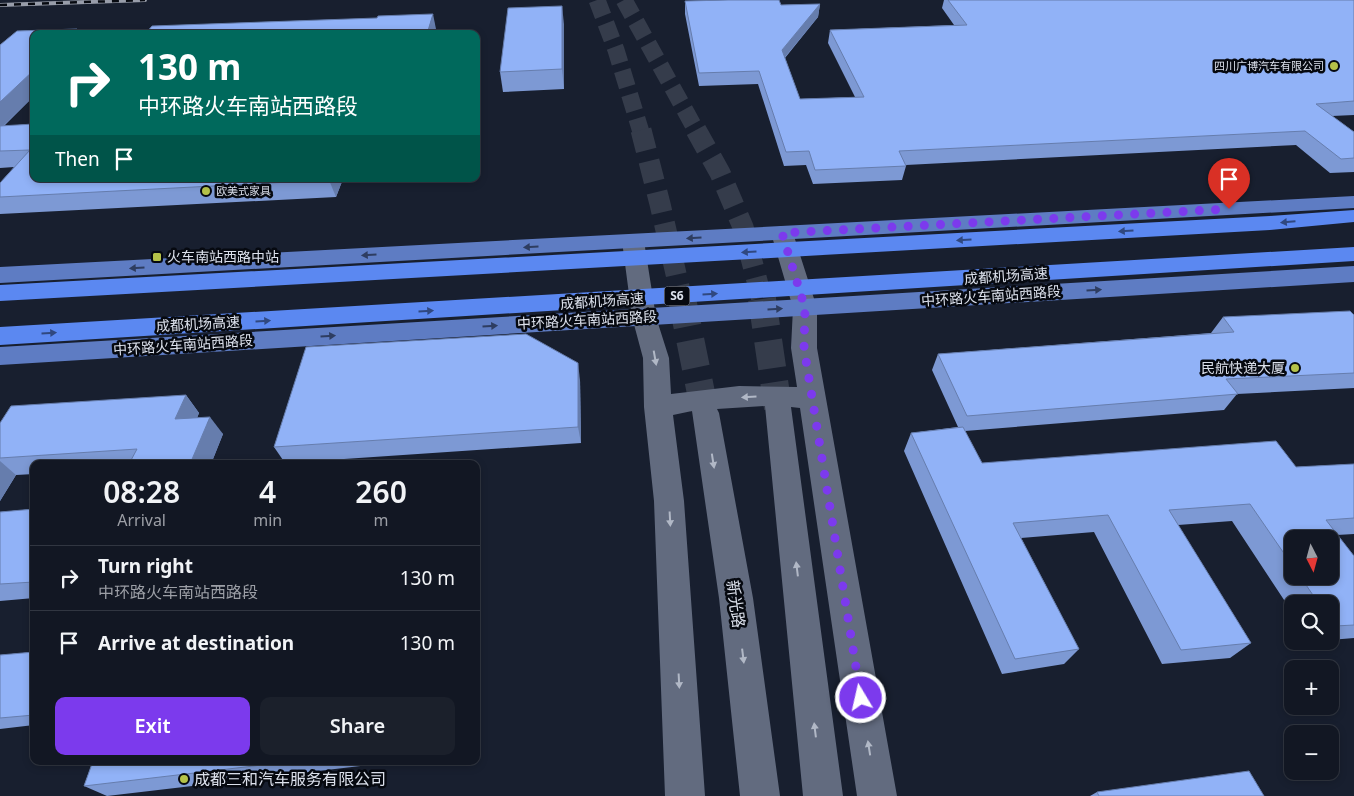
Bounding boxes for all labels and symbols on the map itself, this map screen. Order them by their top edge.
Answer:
place label: 四川广博汽车有限公司 [1214,58,1324,73]
marker: 四川广博汽车有限公司 [1328,60,1340,72]
pin [1208,158,1250,209]
place label: 欧美式家具 [216,183,271,198]
marker: 欧美式家具 [200,185,212,197]
one-way arrow [1280,218,1296,226]
one-way arrow [1118,228,1134,236]
one-way arrow [685,234,701,242]
one-way arrow [955,237,971,245]
one-way arrow [523,243,539,251]
place label: 火车南站西路中站 [167,247,279,266]
one-way arrow [741,249,757,257]
marker: 火车南站西路中站 [151,251,163,263]
one-way arrow [361,252,377,260]
street label: 成都机场高速 [963,263,1049,288]
one-way arrow [129,264,145,272]
street label: 中环路火车南站西路段 [920,281,1061,310]
one-way arrow [1087,285,1103,293]
road number: S6 [664,286,690,306]
street label: 成都机场高速 [559,288,645,313]
one-way arrow [702,290,718,298]
one-way arrow [767,305,783,313]
street label: 中环路火车南站西路段 [517,306,657,333]
one-way arrow [418,307,434,315]
street label: 成都机场高速 [156,312,240,335]
one-way arrow [256,316,272,324]
one-way arrow [483,322,499,330]
one-way arrow [41,329,57,337]
street label: 中环路火车南站西路段 [112,330,253,359]
one-way arrow [320,332,336,340]
one-way arrow [651,350,659,366]
place label: 民航快递大厦 [1201,358,1285,377]
marker: 民航快递大厦 [1289,362,1301,374]
one-way arrow [741,393,757,401]
one-way arrow [710,453,718,469]
one-way arrow [666,511,674,527]
north arrow [1284,530,1339,585]
one-way arrow [793,560,801,576]
street label: 新光路 [722,579,750,629]
one-way arrow [739,648,747,664]
position arrow [834,671,886,723]
one-way arrow [675,674,683,690]
one-way arrow [811,722,819,738]
one-way arrow [865,740,873,756]
place label: 成都三和汽车服务有限公司 [194,768,386,790]
marker: 成都三和汽车服务有限公司 [178,773,190,785]

